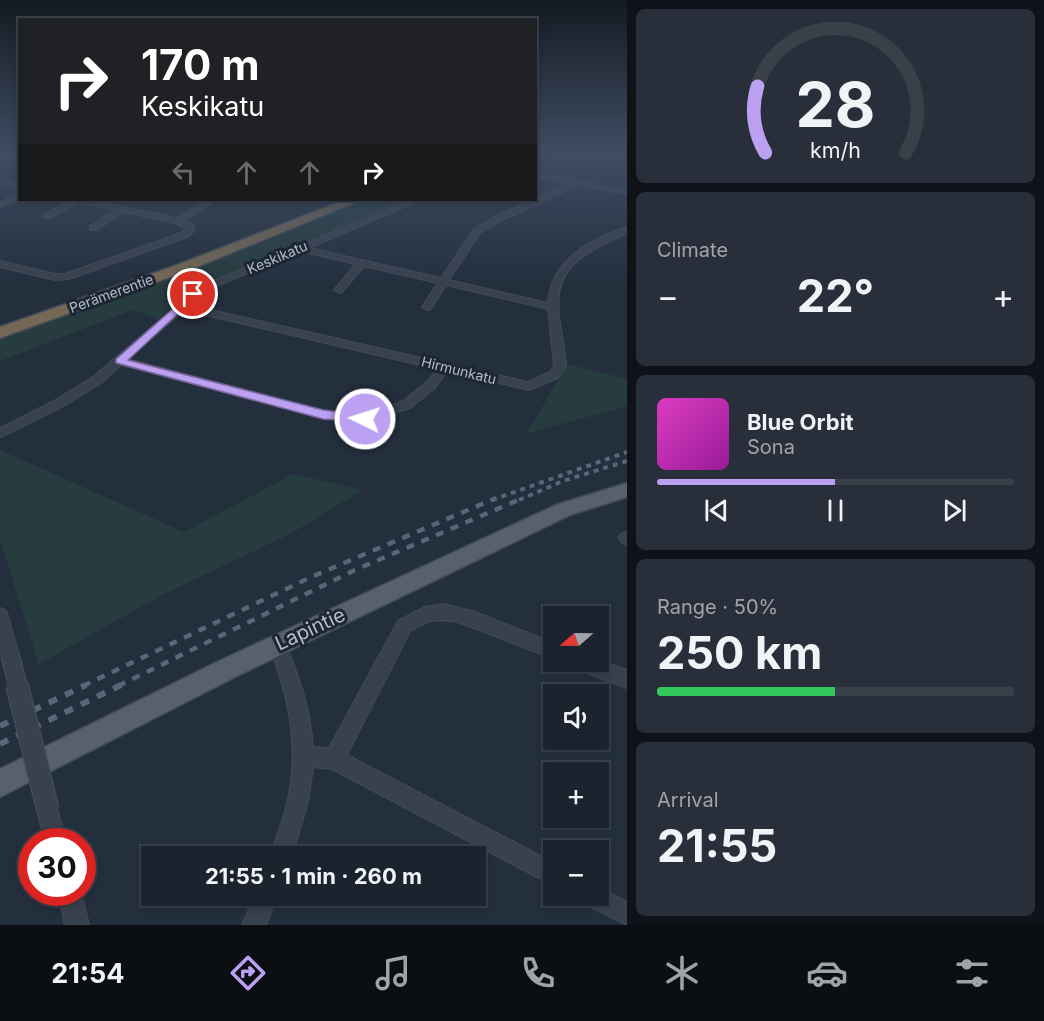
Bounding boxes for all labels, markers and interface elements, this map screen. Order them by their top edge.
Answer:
text: 170 m [141,39,259,90]
icon: right [42,42,120,120]
text: 28 [796,67,875,142]
text: Keskikatu [141,90,264,123]
text: km/h [810,137,861,163]
icon: left [167,156,200,189]
icon: ahead [230,156,263,189]
icon: ahead [293,156,326,189]
icon: right [356,156,389,189]
street label: Keskikatu [244,237,310,277]
text: Climate [657,238,728,262]
pin [167,268,218,319]
text: 22° [797,268,874,323]
street label: Perämerentie [67,270,155,316]
text: − [657,276,679,316]
text: + [992,276,1014,316]
icon: arrive [176,277,209,310]
street label: Hirmunkatu [420,352,498,388]
position arrow [333,387,397,451]
text: Blue Orbit [747,409,854,435]
text: Sona [747,435,795,459]
icon: previous [700,494,733,527]
icon: pause [819,494,852,527]
icon: next [938,494,971,527]
text: Range · 50% [657,595,778,619]
street label: Lapintie [271,602,349,656]
north arrow [543,606,609,672]
map controls [543,606,609,906]
text: 250 km [657,625,822,680]
button: sound [543,684,609,750]
button: + [543,762,609,828]
text: Arrival [657,788,719,812]
text: 21:55 [657,818,777,873]
speed limit sign: 30 [18,828,96,906]
button: − [543,840,609,906]
text: 21:55 · 1 min · 260 m [205,863,422,889]
icon: directions [227,952,269,994]
icon: music [372,952,414,994]
icon: phone [517,952,559,994]
icon: climate [661,952,703,994]
icon: car [806,952,848,994]
icon: filters [951,952,993,994]
text: 21:54 [51,957,125,990]

